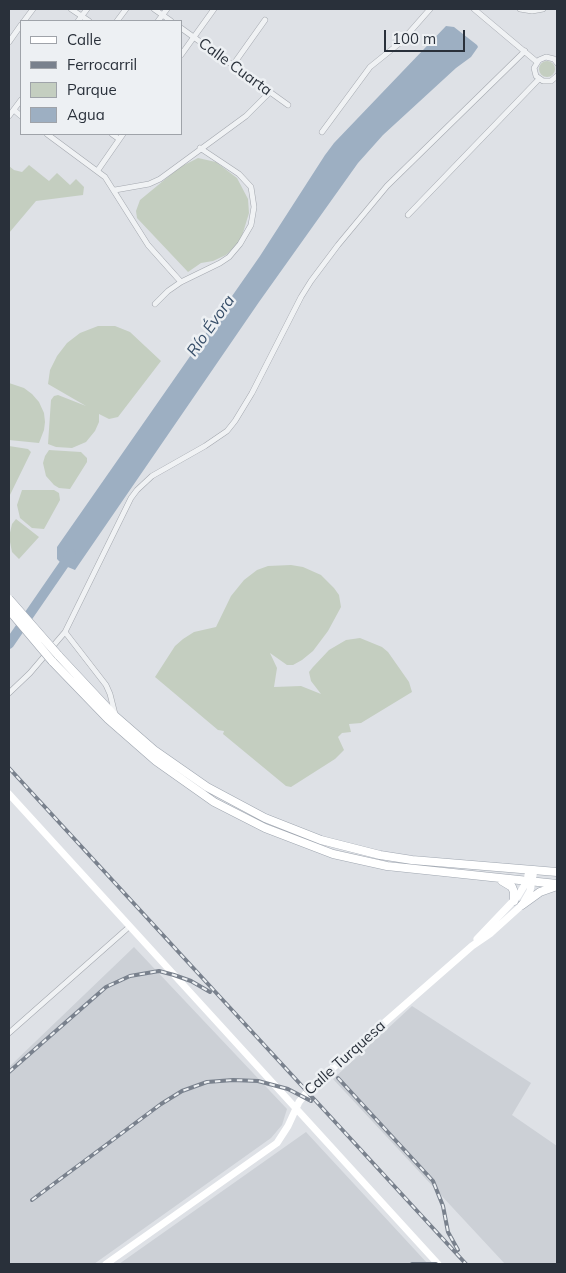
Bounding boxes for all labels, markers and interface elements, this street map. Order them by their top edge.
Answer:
legend [20,20,182,135]
scale bar [386,20,467,52]
text: 100 m [392,29,436,48]
text: Calle [67,30,101,49]
street label: Calle Cuarta [195,34,275,100]
text: Ferrocarril [67,55,137,74]
text: Parque [67,80,117,99]
text: Agua [67,105,105,124]
water label: Río Évora [183,292,239,360]
street label: Calle Turquesa [301,1017,389,1099]

